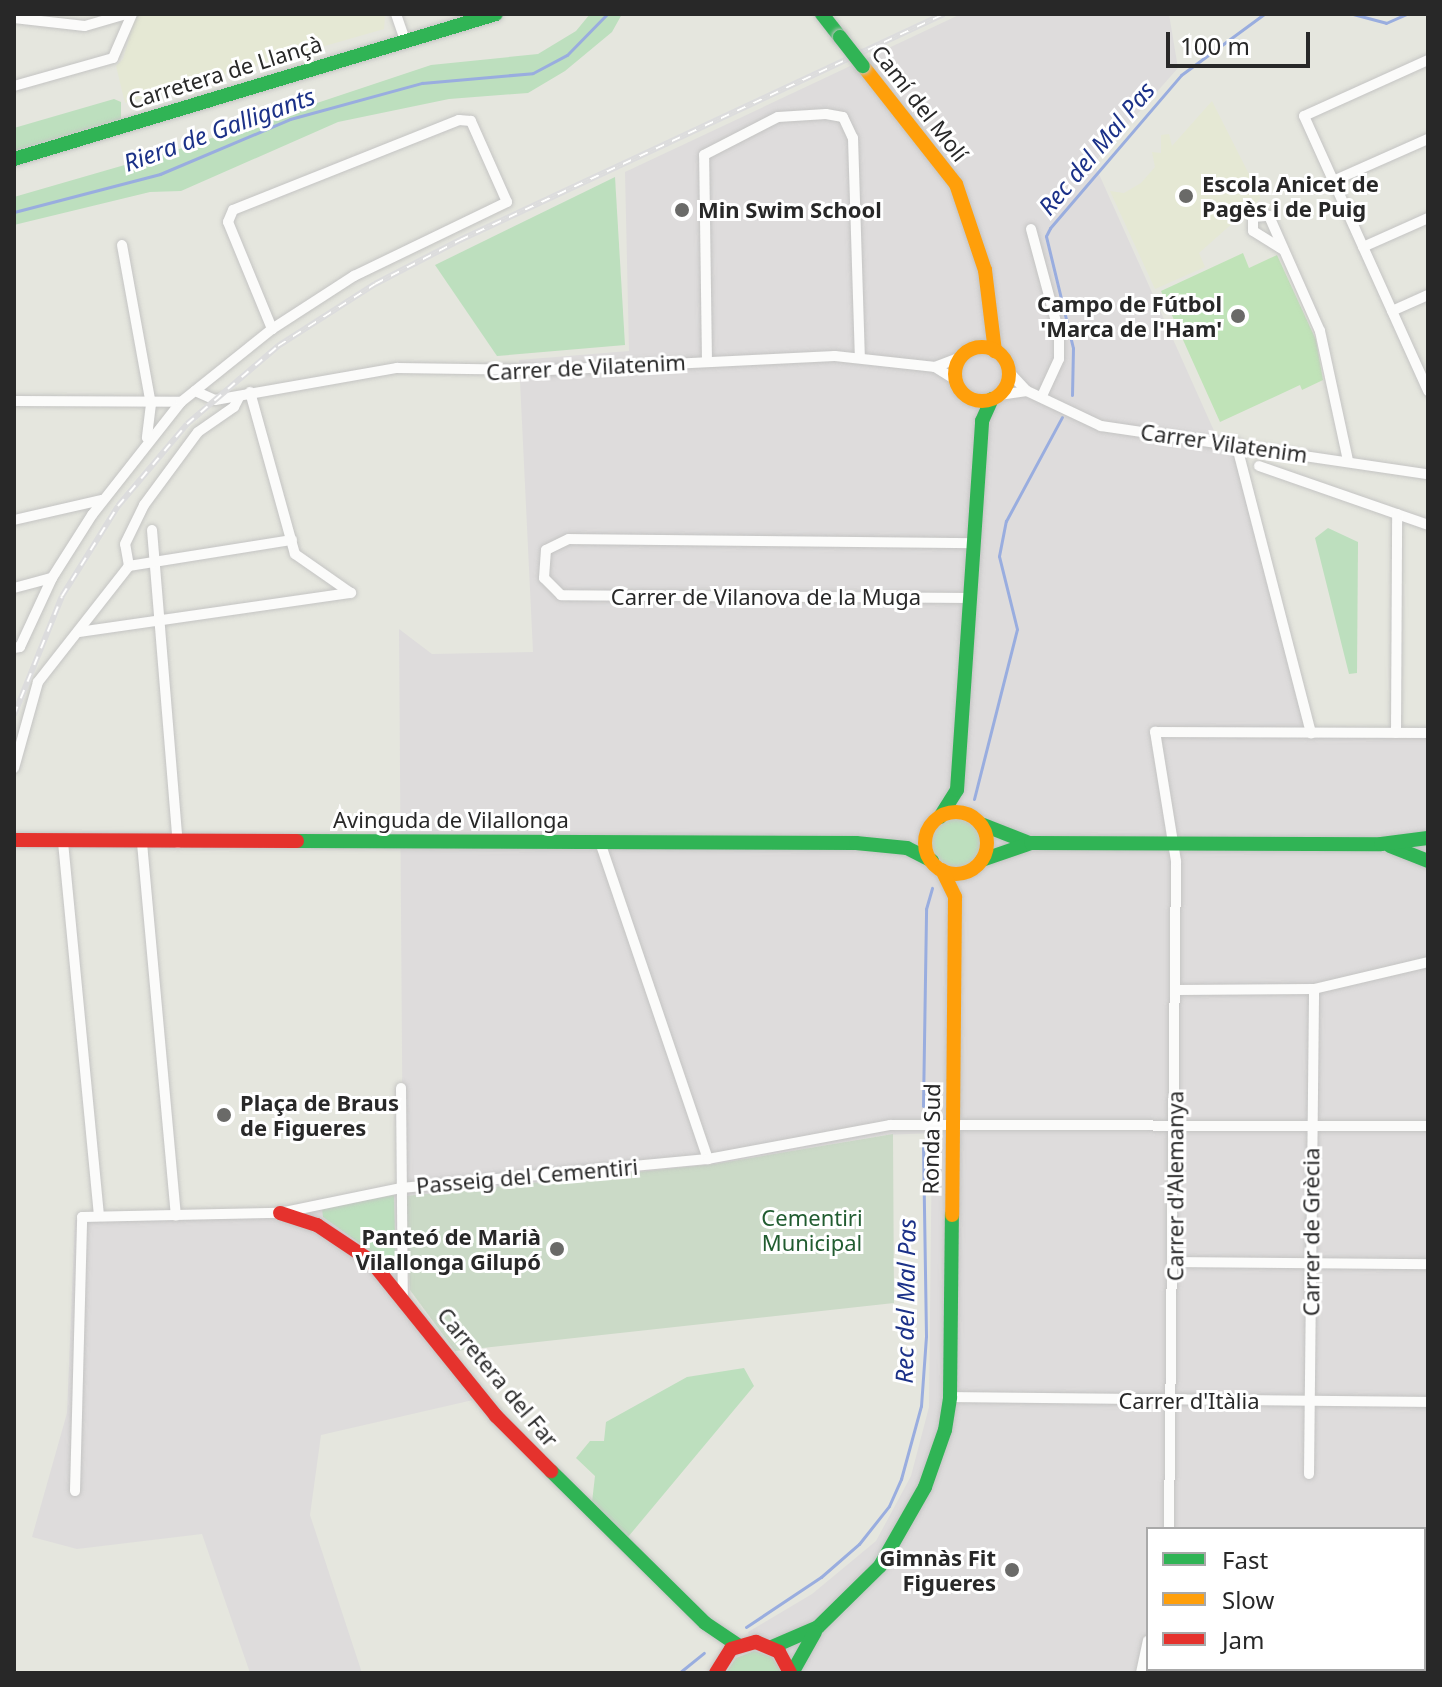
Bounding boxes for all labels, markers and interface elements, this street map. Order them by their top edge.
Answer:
scale bar [1170,16,1314,66]
text: 100 m [1180,29,1250,62]
street label: Carretera de Llançà [125,30,325,114]
street label: Camí del Molí [866,40,974,166]
water label: Rec del Mal Pas [1032,76,1160,220]
water label: Riera de Galligants [120,81,318,177]
place label: Escola Anicet de Pagès i de Puig [1202,170,1379,222]
marker: Escola Anicet de Pagès i de Puig [1177,187,1195,205]
place label: Min Swim School [698,197,882,223]
marker: Min Swim School [673,201,691,219]
place label: Campo de Fútbol 'Marca de l'Ham' [1037,290,1222,342]
marker: Campo de Fútbol 'Marca de l'Ham' [1229,307,1247,325]
street label: Carrer de Vilatenim [485,349,687,385]
street label: Carrer Vilatenim [1139,418,1309,468]
street label: Carrer de Vilanova de la Muga [611,584,921,610]
street label: Avinguda de Vilallonga [333,807,569,833]
street label: Ronda Sud [917,1083,945,1195]
place label: Plaça de Braus de Figueres [240,1089,399,1140]
street label: Carrer d'Alemanya [1162,1091,1188,1281]
marker: Plaça de Braus de Figueres [215,1106,233,1124]
street label: Carrer de Grècia [1298,1148,1324,1316]
street label: Passeig del Cementiri [415,1153,639,1199]
park label: Cementiri Municipal [761,1204,863,1256]
water label: Rec del Mal Pas [889,1218,921,1384]
place label: Panteó de Marià Vilallonga Gilupó [355,1223,541,1274]
marker: Panteó de Marià Vilallonga Gilupó [548,1240,566,1258]
street label: Carretera del Far [432,1302,564,1452]
street label: Carrer d'Itàlia [1118,1388,1260,1414]
legend [1146,1527,1426,1671]
text: Fast [1222,1543,1268,1576]
place label: Gimnàs Fit Figueres [880,1544,996,1596]
marker: Gimnàs Fit Figueres [1003,1561,1021,1579]
text: Slow [1222,1583,1274,1616]
text: Jam [1222,1623,1264,1656]

